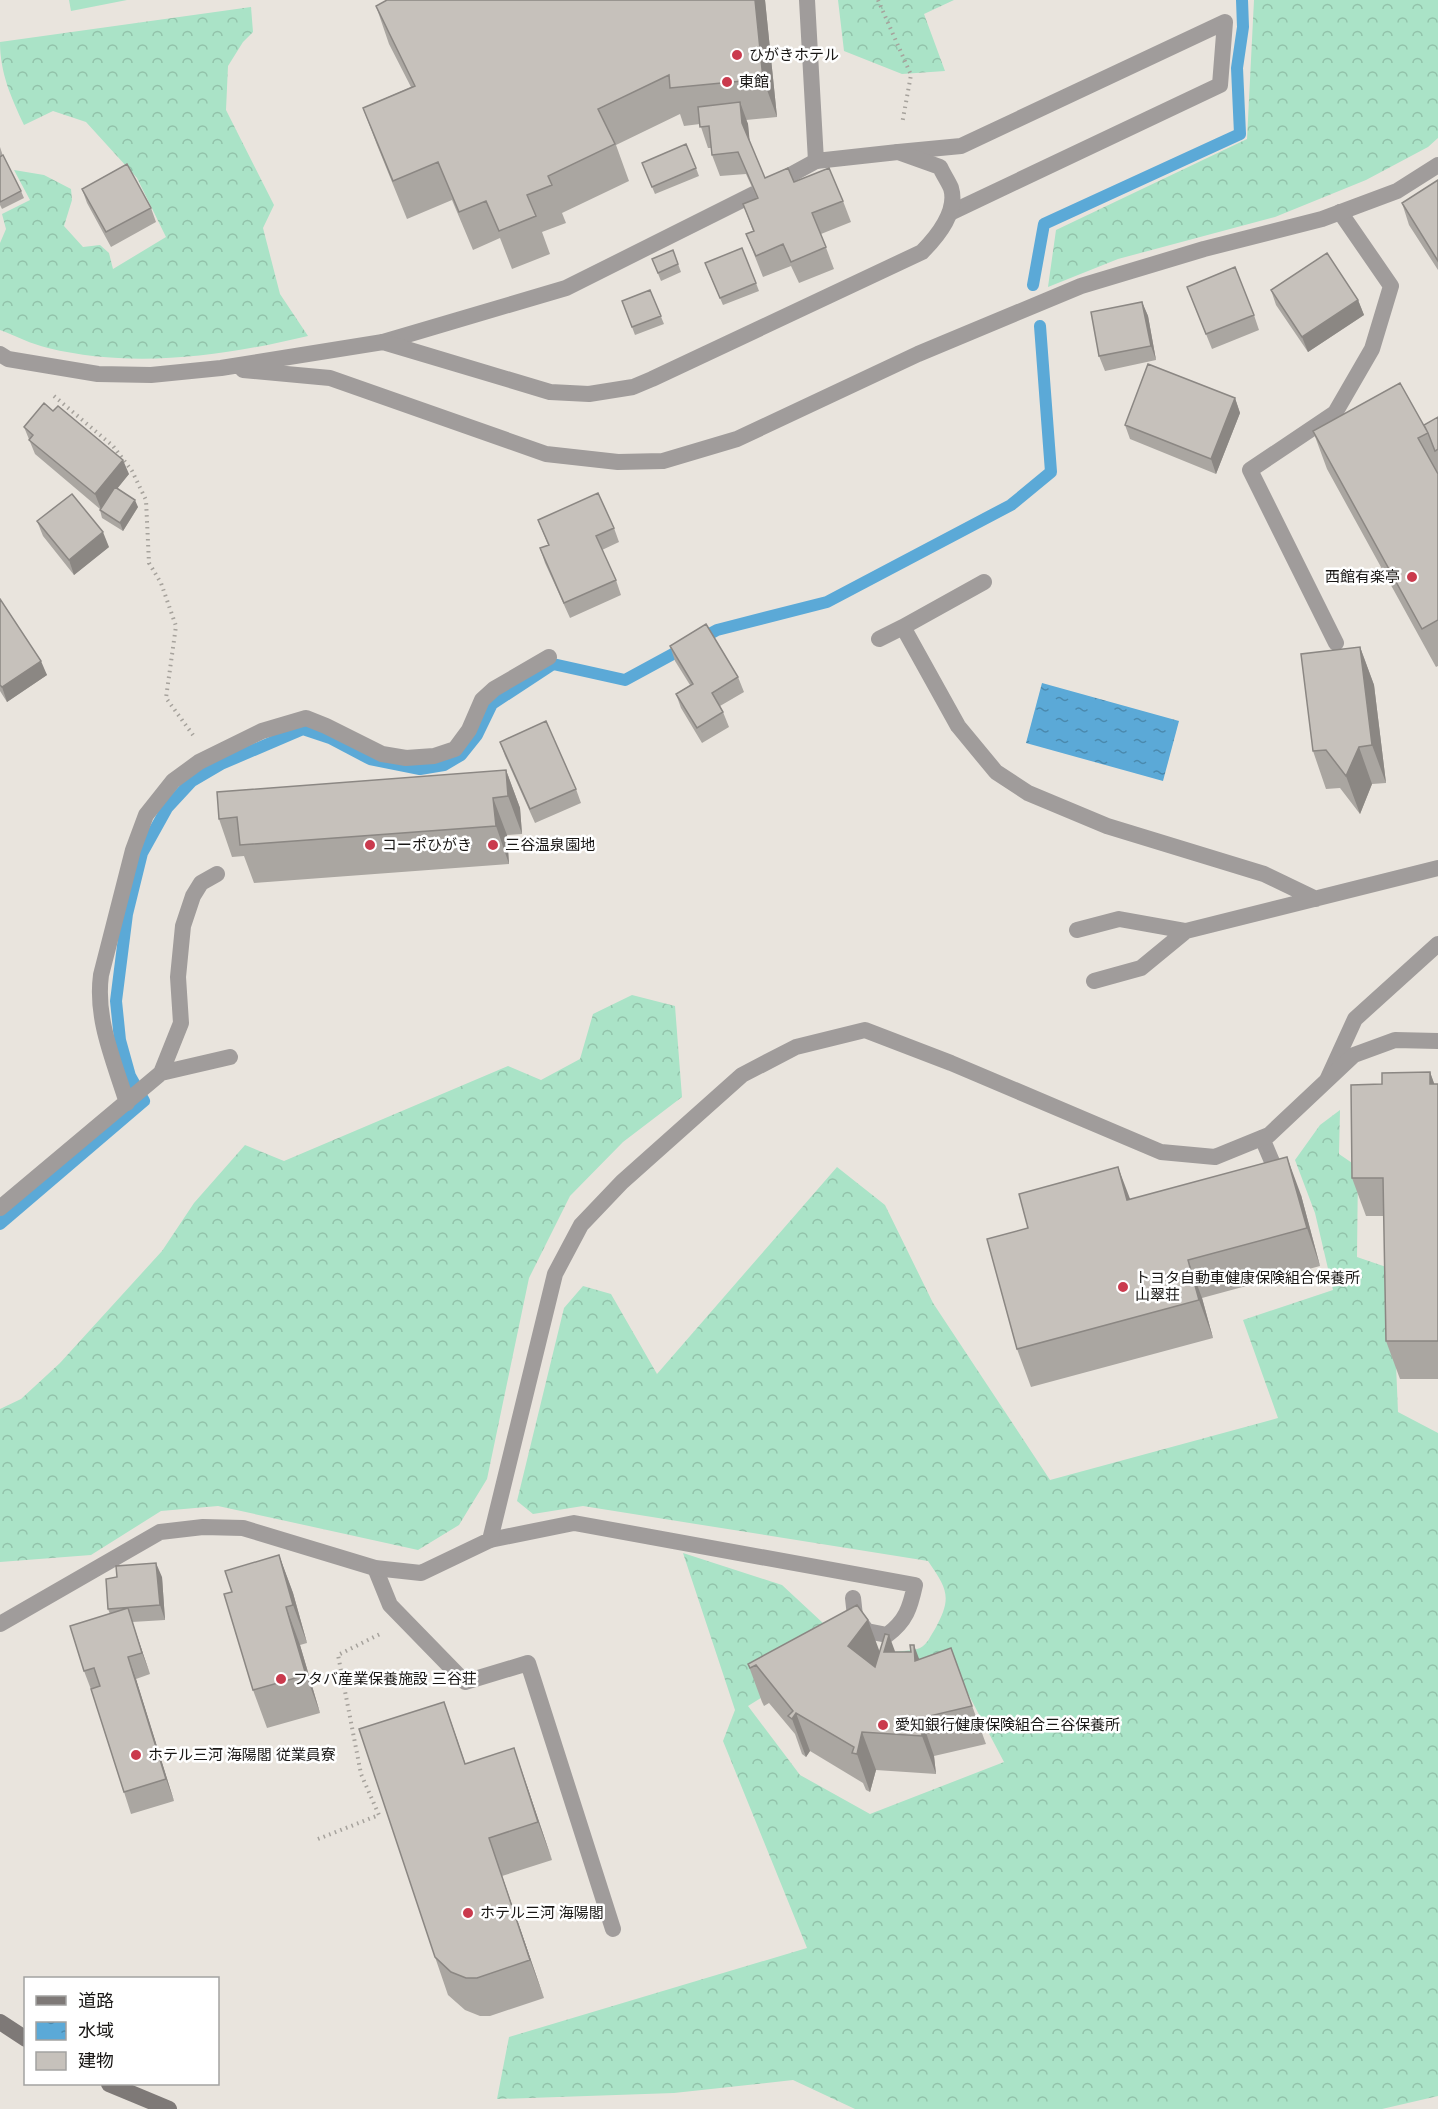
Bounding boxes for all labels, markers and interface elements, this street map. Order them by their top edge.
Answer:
place label: ひがきホテル [749,45,839,65]
marker: ひがきホテル [730,48,744,62]
place label: 東館 [739,72,769,92]
marker: 東館 [720,75,734,89]
place label: 西館有楽亭 [1325,567,1400,587]
marker: 西館有楽亭 [1405,570,1419,584]
place label: コーポひがき [382,835,472,855]
place label: 三谷温泉園地 [505,835,595,855]
marker: コーポひがき [363,838,377,852]
marker: 三谷温泉園地 [486,838,500,852]
place label: トヨタ自動車健康保険組合保養所 山翠荘 [1135,1268,1360,1305]
marker: トヨタ自動車健康保険組合保養所 山翠荘 [1116,1280,1130,1294]
place label: フタバ産業保養施設 三谷荘 [293,1669,477,1689]
marker: フタバ産業保養施設 三谷荘 [274,1672,288,1686]
place label: 愛知銀行健康保険組合三谷保養所 [895,1715,1120,1735]
marker: 愛知銀行健康保険組合三谷保養所 [876,1718,890,1732]
place label: ホテル三河 海陽閣 従業員寮 [148,1745,336,1765]
marker: ホテル三河 海陽閣 従業員寮 [129,1748,143,1762]
place label: ホテル三河 海陽閣 [480,1903,604,1923]
marker: ホテル三河 海陽閣 [461,1906,475,1920]
legend [24,1977,219,2085]
text: 道路 [78,1989,114,2013]
text: 水域 [78,2019,114,2043]
text: 建物 [78,2049,114,2073]

